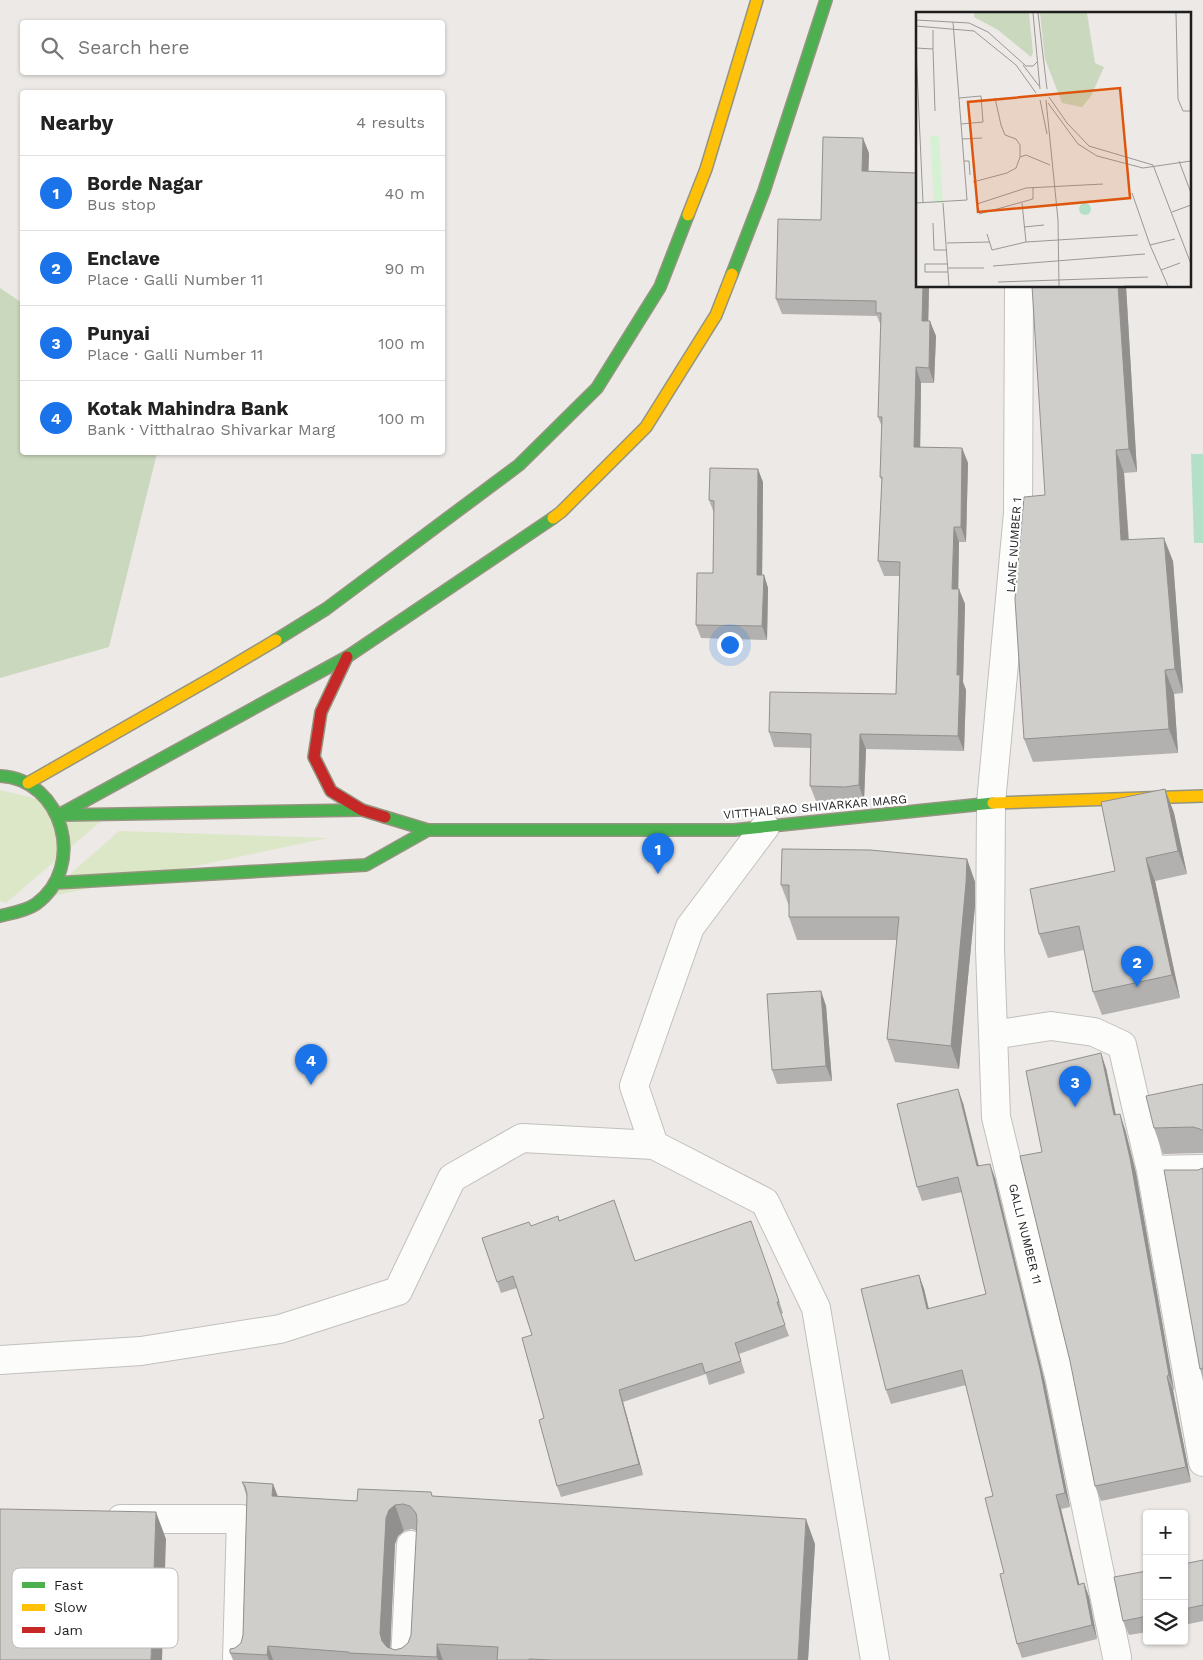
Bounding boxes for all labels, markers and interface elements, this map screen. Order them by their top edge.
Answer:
inset map [916,12,1190,288]
search box [20,20,445,75]
icon: search [38,34,66,62]
text: Search here [78,36,189,59]
text: Nearby [40,110,113,135]
text: 4 results [356,113,425,132]
text: Borde Nagar [87,172,203,195]
text: 1 [53,184,59,203]
text: 40 m [385,184,425,203]
text: Bus stop [87,195,156,214]
text: Enclave [87,247,160,270]
text: 2 [51,259,61,278]
text: 90 m [384,259,425,278]
text: Place · Galli Number 11 [87,270,263,289]
text: Punyai [87,322,150,345]
text: 3 [51,334,61,353]
text: 100 m [378,334,425,353]
text: Place · Galli Number 11 [87,345,263,364]
text: Kotak Mahindra Bank [87,397,288,420]
text: 4 [51,409,61,428]
text: 100 m [378,409,425,428]
text: Bank · Vitthalrao Shivarkar Marg [87,420,335,439]
street label: LANE NUMBER 1 [1004,497,1024,593]
your location [717,632,743,658]
street label: VITTHALRAO SHIVARKAR MARG [723,792,907,822]
pin: 1 [642,833,674,874]
pin: 2 [1121,946,1153,987]
pin: 4 [295,1044,327,1085]
pin: 3 [1059,1066,1091,1107]
street label: GALLI NUMBER 11 [1006,1182,1044,1286]
map controls [1143,1510,1188,1645]
button: + [1143,1510,1188,1555]
button: − [1143,1555,1188,1600]
legend [12,1568,178,1648]
text: Fast [54,1577,83,1593]
text: Slow [54,1599,87,1615]
button: layers [1143,1600,1188,1645]
text: Jam [54,1622,83,1638]

